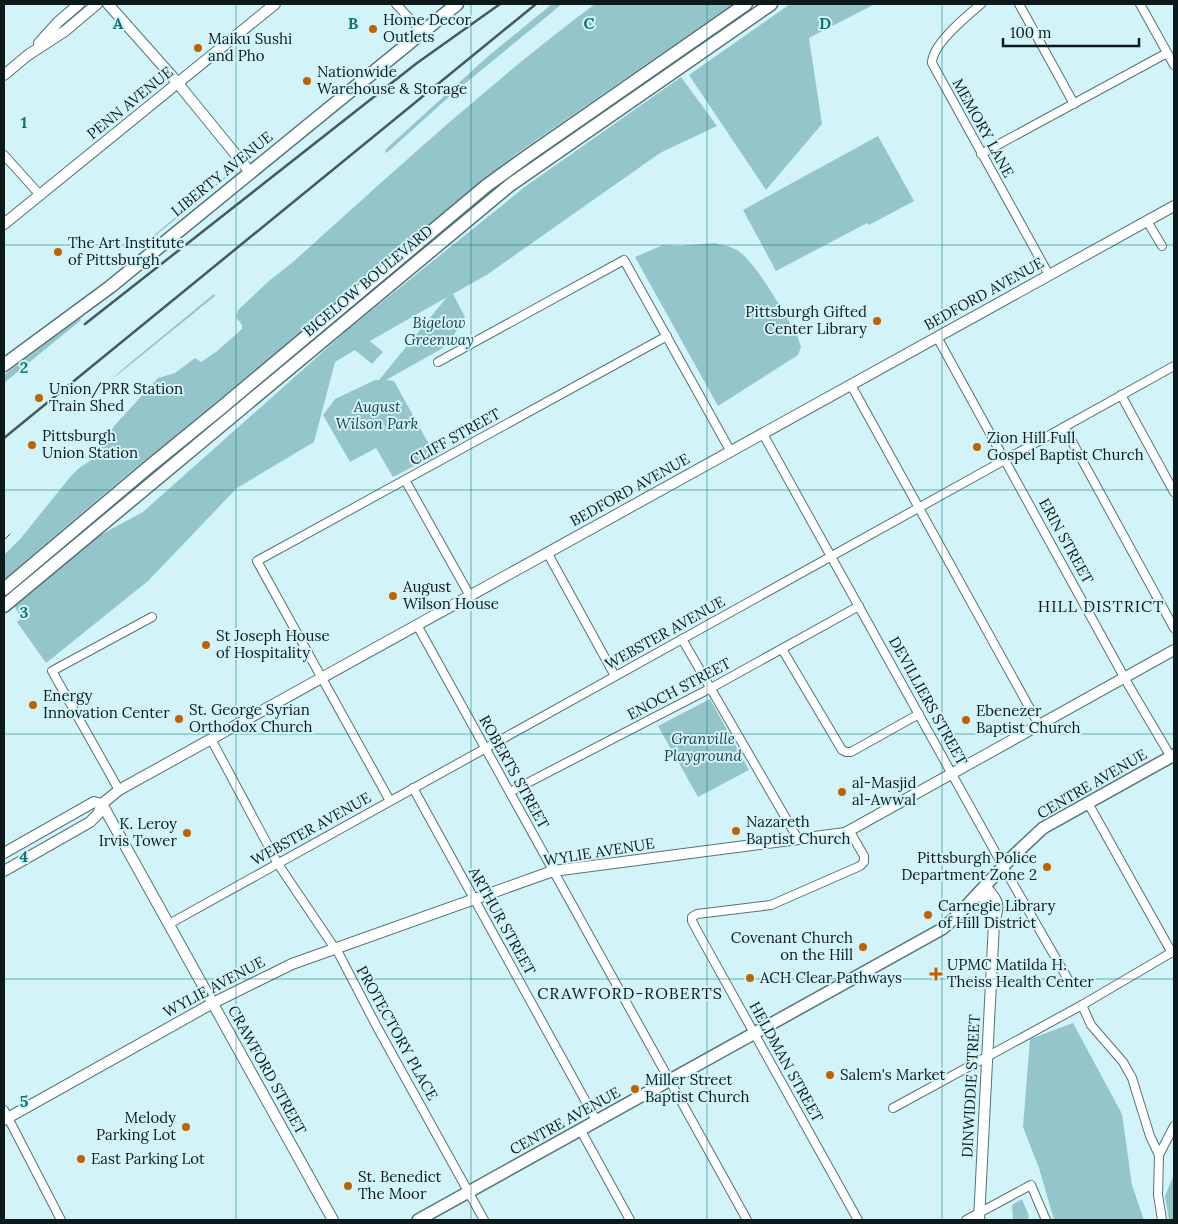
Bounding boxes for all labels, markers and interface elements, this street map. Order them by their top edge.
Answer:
place label: Home Decor Outlets [383,10,472,46]
text: A [113,13,124,33]
text: B [348,13,359,33]
text: C [583,13,595,33]
text: D [819,13,831,33]
scale bar [1003,15,1139,47]
marker: Home Decor Outlets [367,23,379,35]
text: 100 m [1010,23,1051,42]
place label: Maiku Sushi and Pho [208,29,292,65]
marker: Maiku Sushi and Pho [192,42,204,54]
street label: PENN AVENUE [83,62,177,143]
place label: Nationwide Warehouse & Storage [317,62,467,98]
marker: Nationwide Warehouse & Storage [301,75,313,87]
street label: MEMORY LANE [948,75,1018,181]
text: 1 [21,112,27,132]
street label: LIBERTY AVENUE [167,127,276,220]
street label: BIGELOW BOULEVARD [299,221,436,340]
place label: The Art Institute of Pittsburgh [68,233,184,269]
marker: The Art Institute of Pittsburgh [52,246,64,258]
street label: BEDFORD AVENUE [921,253,1047,334]
place label: Pittsburgh Gifted Center Library [745,302,867,338]
park label: Bigelow Greenway [404,313,474,349]
marker: Pittsburgh Gifted Center Library [871,315,883,327]
text: 2 [20,357,28,377]
place label: Union/PRR Station Train Shed [49,379,183,415]
marker: Union/PRR Station Train Shed [33,392,45,404]
park label: August Wilson Park [336,397,419,433]
street label: CLIFF STREET [406,404,504,469]
place label: Pittsburgh Union Station [42,426,138,462]
place label: Zion Hill Full Gospel Baptist Church [987,428,1144,464]
marker: Pittsburgh Union Station [26,439,38,451]
marker: Zion Hill Full Gospel Baptist Church [971,441,983,453]
street label: BEDFORD AVENUE [567,449,693,530]
street label: ERIN STREET [1035,495,1098,587]
place label: August Wilson House [402,577,499,613]
marker: August Wilson House [387,590,399,602]
street label: WEBSTER AVENUE [601,592,728,673]
district label: HILL DISTRICT [1038,596,1164,616]
text: 3 [20,602,29,622]
place label: St Joseph House of Hospitality [216,626,330,662]
street label: DEVILLIERS STREET [885,633,972,769]
marker: St Joseph House of Hospitality [200,639,212,651]
street label: ENOCH STREET [624,653,734,724]
place label: Energy Innovation Center [43,686,170,722]
marker: Energy Innovation Center [27,699,39,711]
place label: St. George Syrian Orthodox Church [189,700,312,736]
place label: Ebenezer Baptist Church [976,701,1081,737]
street label: ROBERTS STREET [475,712,554,832]
marker: St. George Syrian Orthodox Church [173,713,185,725]
marker: Ebenezer Baptist Church [960,714,972,726]
park label: Granville Playground [664,729,743,765]
street label: CENTRE AVENUE [1034,744,1150,823]
place label: al-Masjid al-Awwal [852,773,917,809]
marker: al-Masjid al-Awwal [836,786,848,798]
street label: WEBSTER AVENUE [247,788,374,869]
place label: Nazareth Baptist Church [746,812,851,848]
place label: K. Leroy Irvis Tower [99,814,177,850]
marker: Nazareth Baptist Church [730,825,742,837]
marker: K. Leroy Irvis Tower [181,827,193,839]
street label: WYLIE AVENUE [542,833,656,870]
text: 4 [20,846,29,866]
place label: Pittsburgh Police Department Zone 2 [901,848,1037,884]
marker: Pittsburgh Police Department Zone 2 [1041,861,1053,873]
street label: ARTHUR STREET [464,863,540,978]
place label: Carnegie Library of Hill District [938,896,1055,932]
marker: Carnegie Library of Hill District [922,909,934,921]
place label: Covenant Church on the Hill [731,928,853,964]
marker: Covenant Church on the Hill [857,941,869,953]
street label: WYLIE AVENUE [160,952,268,1021]
place label: UPMC Matilda H. Theiss Health Center [947,955,1094,991]
street label: PROTECTORY PLACE [353,962,442,1103]
marker: UPMC Matilda H. Theiss Health Center [929,967,943,981]
place label: ACH Clear Pathways [759,968,902,987]
marker: ACH Clear Pathways [744,972,756,984]
district label: CRAWFORD-ROBERTS [537,983,723,1003]
street label: HELDMAN STREET [745,998,828,1126]
street label: CRAWFORD STREET [224,1002,311,1138]
street label: DINWIDDIE STREET [957,1013,984,1158]
place label: Salem's Market [840,1065,946,1084]
marker: Salem's Market [824,1069,836,1081]
place label: Miller Street Baptist Church [645,1070,750,1106]
street label: CENTRE AVENUE [506,1082,623,1159]
marker: Miller Street Baptist Church [629,1083,641,1095]
text: 5 [20,1091,29,1111]
place label: Melody Parking Lot [96,1108,176,1144]
marker: Melody Parking Lot [180,1121,192,1133]
place label: East Parking Lot [91,1149,205,1168]
marker: East Parking Lot [75,1153,87,1165]
place label: St. Benedict The Moor [358,1167,442,1203]
marker: St. Benedict The Moor [342,1180,354,1192]

